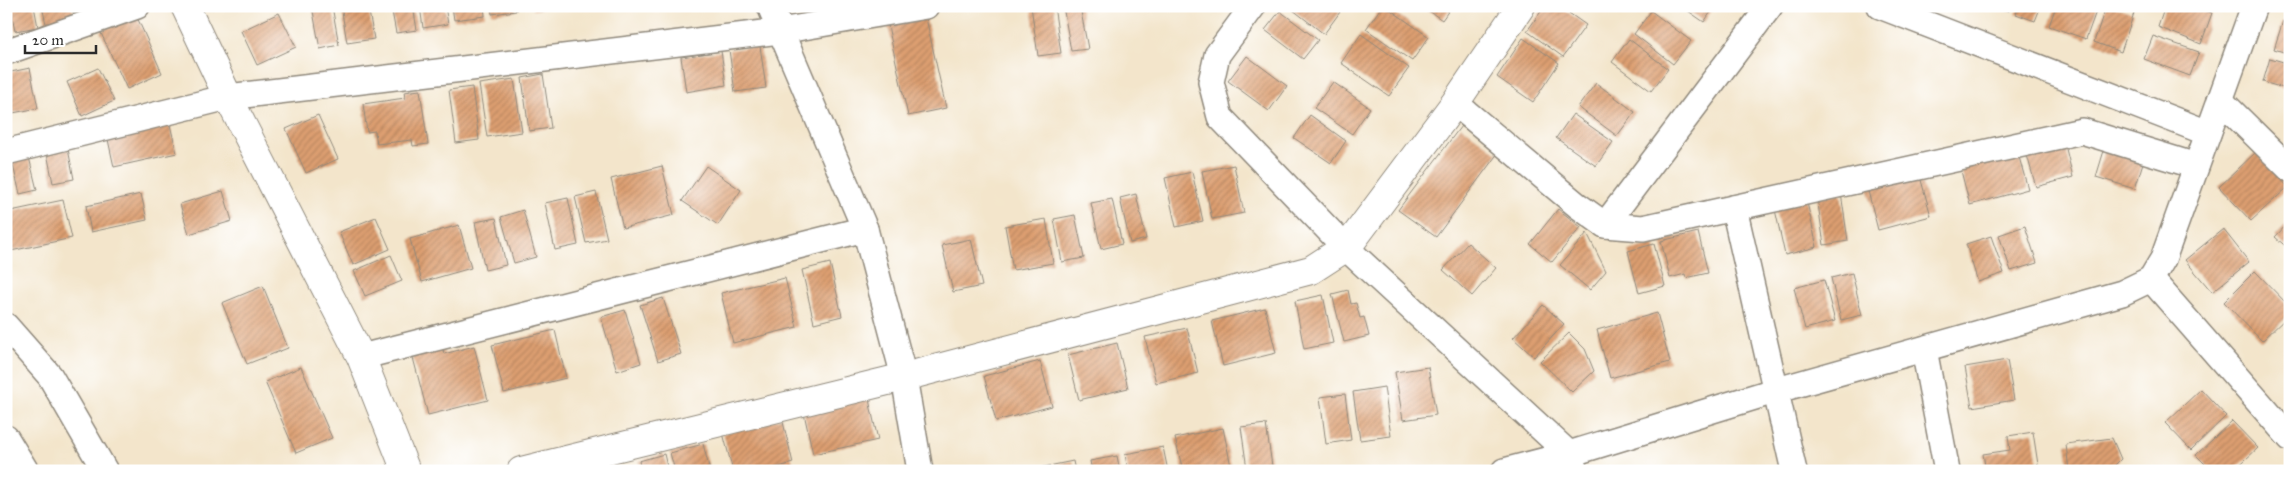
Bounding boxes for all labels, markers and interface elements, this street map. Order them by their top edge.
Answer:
scale bar [25,22,96,54]
text: 20 m [32,31,64,49]

